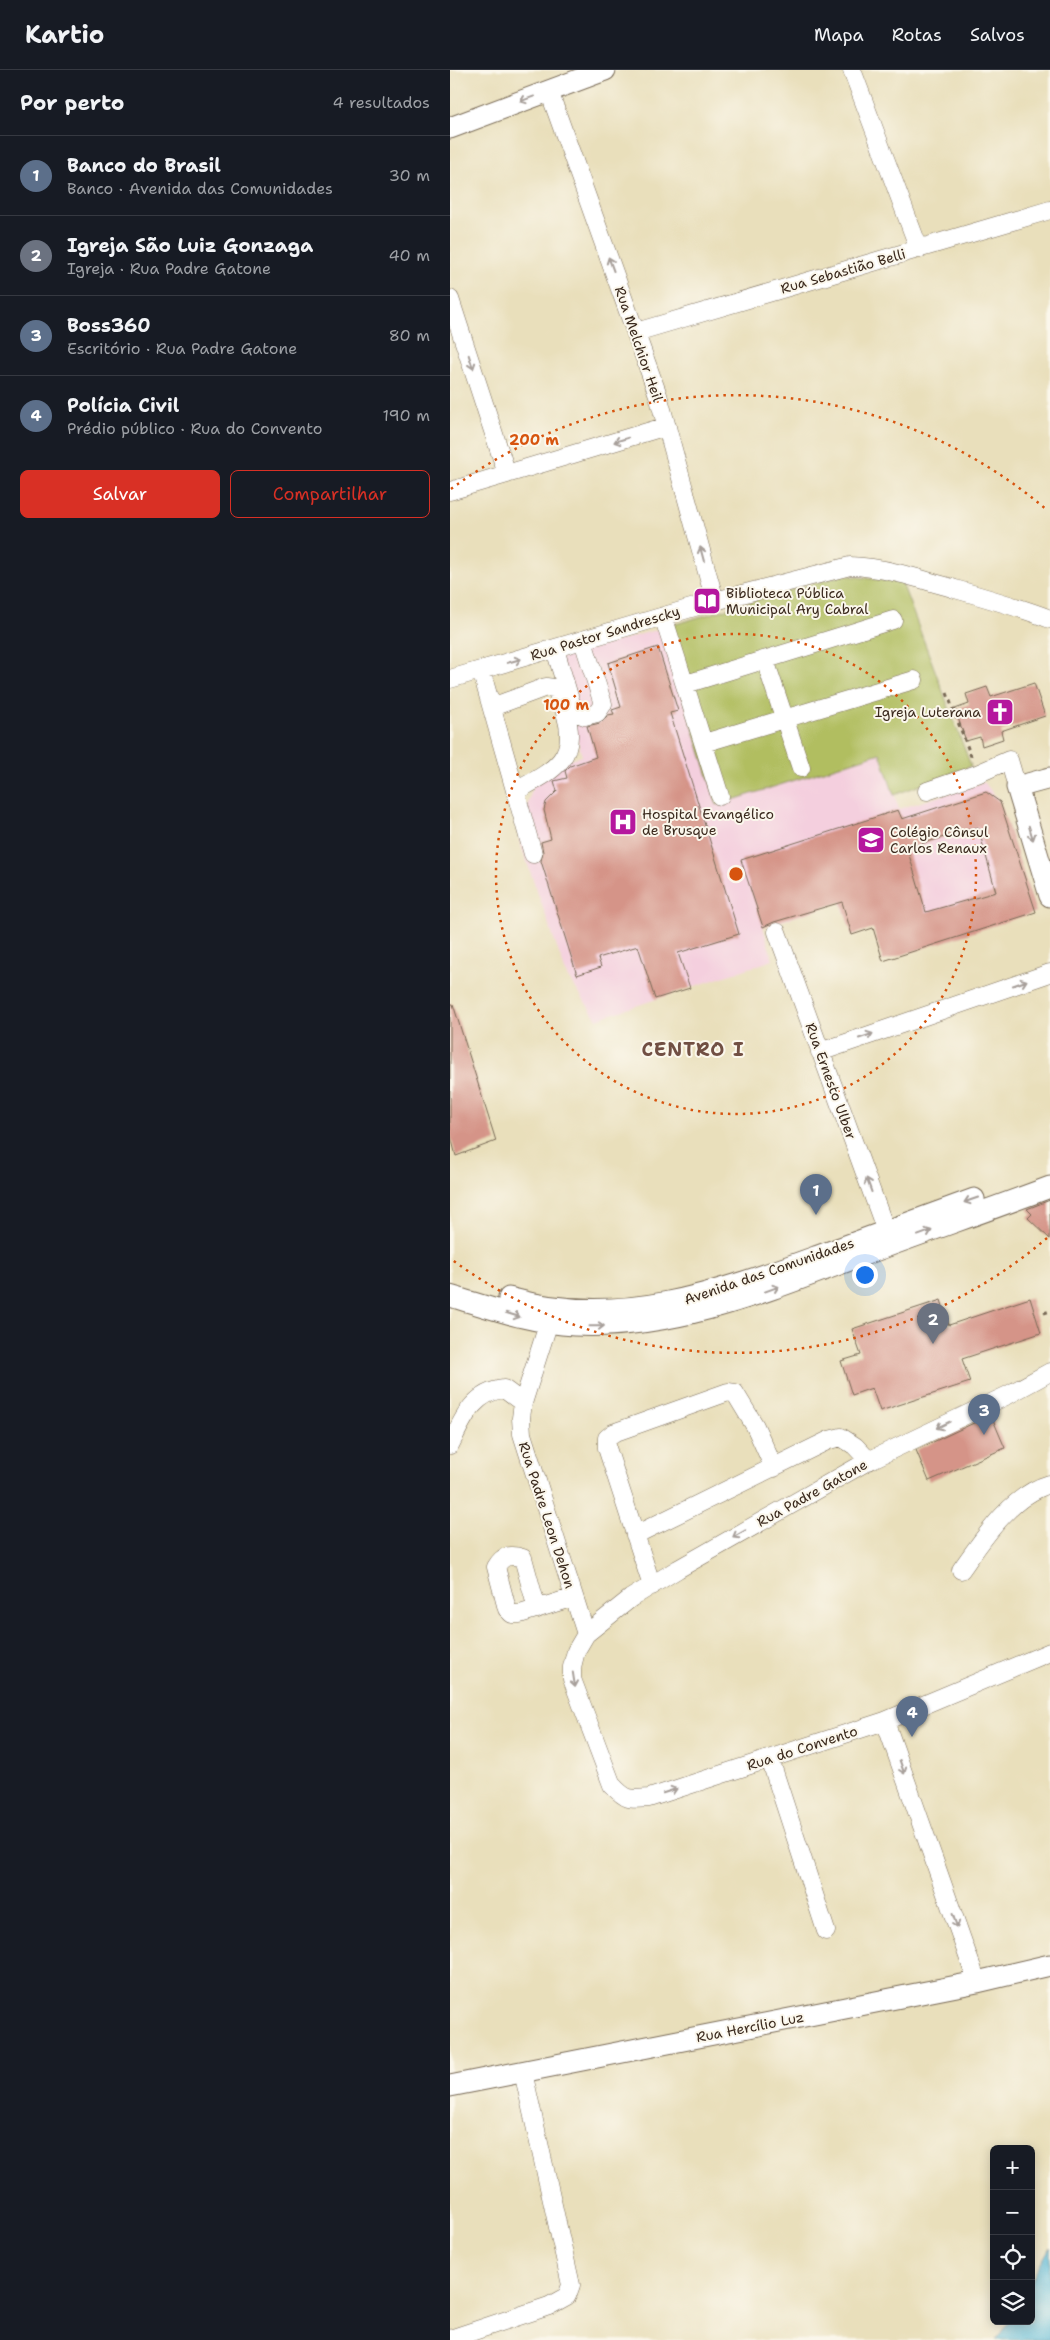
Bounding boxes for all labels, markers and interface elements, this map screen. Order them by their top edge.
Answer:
text: Kartio [25,19,104,51]
text: Mapa [814,23,864,47]
text: Rotas [892,23,942,47]
text: Salvos [970,23,1025,47]
text: Por perto [20,89,124,117]
text: 4 resultados [332,92,430,113]
one-way arrow [520,95,535,104]
text: Banco do Brasil [67,153,221,178]
text: 1 [32,165,40,186]
text: 30 m [389,165,430,186]
text: Banco · Avenida das Comunidades [67,178,333,199]
text: Igreja São Luiz Gonzaga [67,233,313,258]
text: 2 [30,245,42,266]
text: 40 m [388,245,430,266]
street label: Rua Sebastião Belli [778,245,908,297]
one-way arrow [606,257,615,272]
text: Igreja · Rua Padre Gatone [67,258,271,279]
street label: Rua Melchior Heil [611,284,667,405]
text: Boss360 [67,313,151,338]
text: 3 [30,325,42,346]
text: 80 m [389,325,430,346]
text: Escritório · Rua Padre Gatone [67,338,297,359]
one-way arrow [466,354,476,370]
text: Polícia Civil [67,393,179,418]
text: 4 [30,405,42,426]
text: 190 m [383,405,430,426]
text: Prédio público · Rua do Convento [67,418,322,439]
text: 200 m [509,430,559,450]
one-way arrow [613,435,629,445]
button: Salvar [20,470,220,518]
button: Compartilhar [230,470,430,518]
one-way arrow [697,546,706,562]
place label: Biblioteca Pública Municipal Ary Cabral [726,584,869,618]
library icon: Biblioteca Pública Municipal Ary Cabral [692,586,722,616]
street label: Rua Pastor Sandrescky [528,602,682,664]
one-way arrow [505,655,521,665]
text: 100 m [543,695,589,715]
church icon: Igreja Luterana [985,697,1015,727]
place label: Igreja Luterana [875,703,981,721]
place label: Hospital Evangélico de Brusque [642,805,774,839]
hospital icon: Hospital Evangélico de Brusque [608,807,638,837]
place label: Colégio Cônsul Carlos Renaux [890,823,989,857]
school or university icon: Colégio Cônsul Carlos Renaux [856,825,886,855]
one-way arrow [1027,825,1037,841]
centre of rings [727,865,745,883]
one-way arrow [1012,978,1027,987]
street label: Rua Ernesto Ulber [801,1020,861,1142]
one-way arrow [858,1031,873,1040]
district label: CENTRO I [641,1037,745,1062]
pin: 1 [800,1174,832,1215]
one-way arrow [864,1178,873,1193]
one-way arrow [963,1196,979,1206]
one-way arrow [917,1228,932,1237]
street label: Avenida das Comunidades [682,1233,856,1309]
your location [852,1262,878,1288]
one-way arrow [764,1284,780,1293]
pin: 2 [917,1303,949,1344]
one-way arrow [505,1310,521,1320]
one-way arrow [588,1321,605,1331]
pin: 3 [968,1394,1000,1435]
one-way arrow [936,1420,951,1430]
street label: Rua Padre Leon Dehon [515,1439,579,1591]
street label: Rua Padre Gatone [754,1455,871,1531]
one-way arrow [732,1530,746,1540]
one-way arrow [569,1671,579,1687]
pin: 4 [896,1696,928,1737]
street label: Rua do Convento [744,1722,860,1774]
one-way arrow [897,1759,907,1775]
one-way arrow [661,1786,677,1795]
one-way arrow [951,1913,960,1928]
street label: Rua Hercílio Luz [695,2008,805,2046]
map controls [990,2145,1035,2325]
button: + [990,2145,1035,2190]
button: − [990,2190,1035,2235]
button: locate [990,2235,1035,2280]
button: layers [990,2280,1035,2325]

